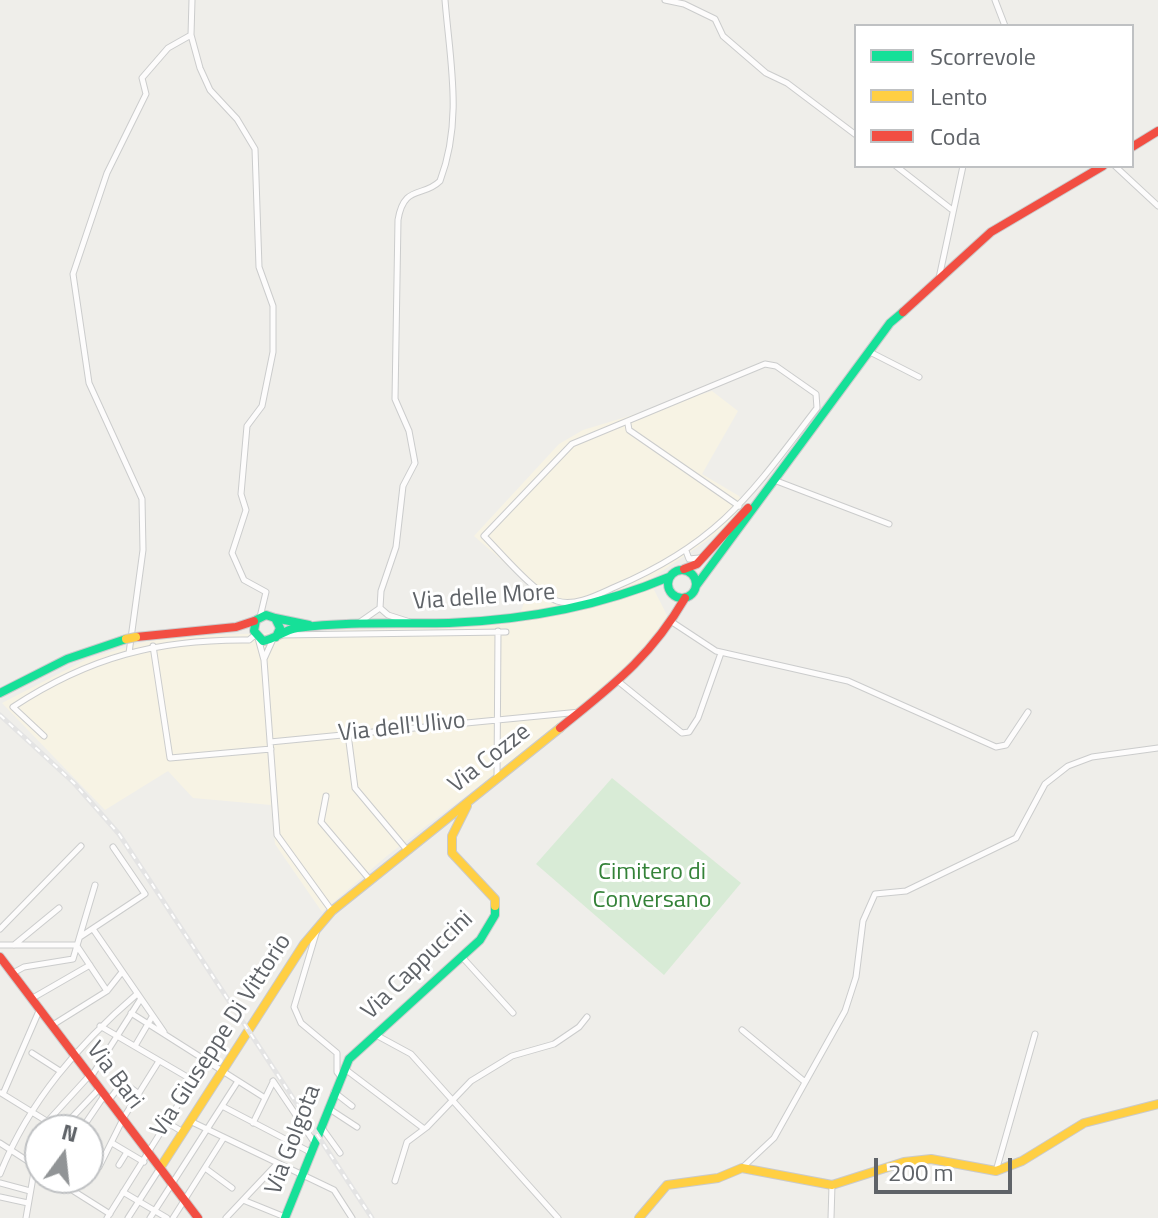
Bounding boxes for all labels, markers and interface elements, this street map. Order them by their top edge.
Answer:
legend [854,24,1134,168]
text: Scorrevole [930,38,1036,74]
text: Lento [930,78,987,114]
text: Coda [930,118,980,154]
street label: Via delle More [412,579,556,617]
street label: Via dell'Ulivo [337,707,467,749]
street label: Via Cozze [443,718,537,800]
park label: Cimitero di Conversano [593,859,711,915]
street label: Via Cappuccini [356,906,480,1026]
street label: Via Giuseppe Di Vittorio [146,929,298,1143]
street label: Via Bari [79,1037,149,1115]
street label: Via Golgota [260,1081,328,1199]
north arrow [24,1114,104,1194]
text: N [58,1114,81,1151]
scale bar [878,1142,1016,1192]
text: 200 m [888,1154,954,1190]

